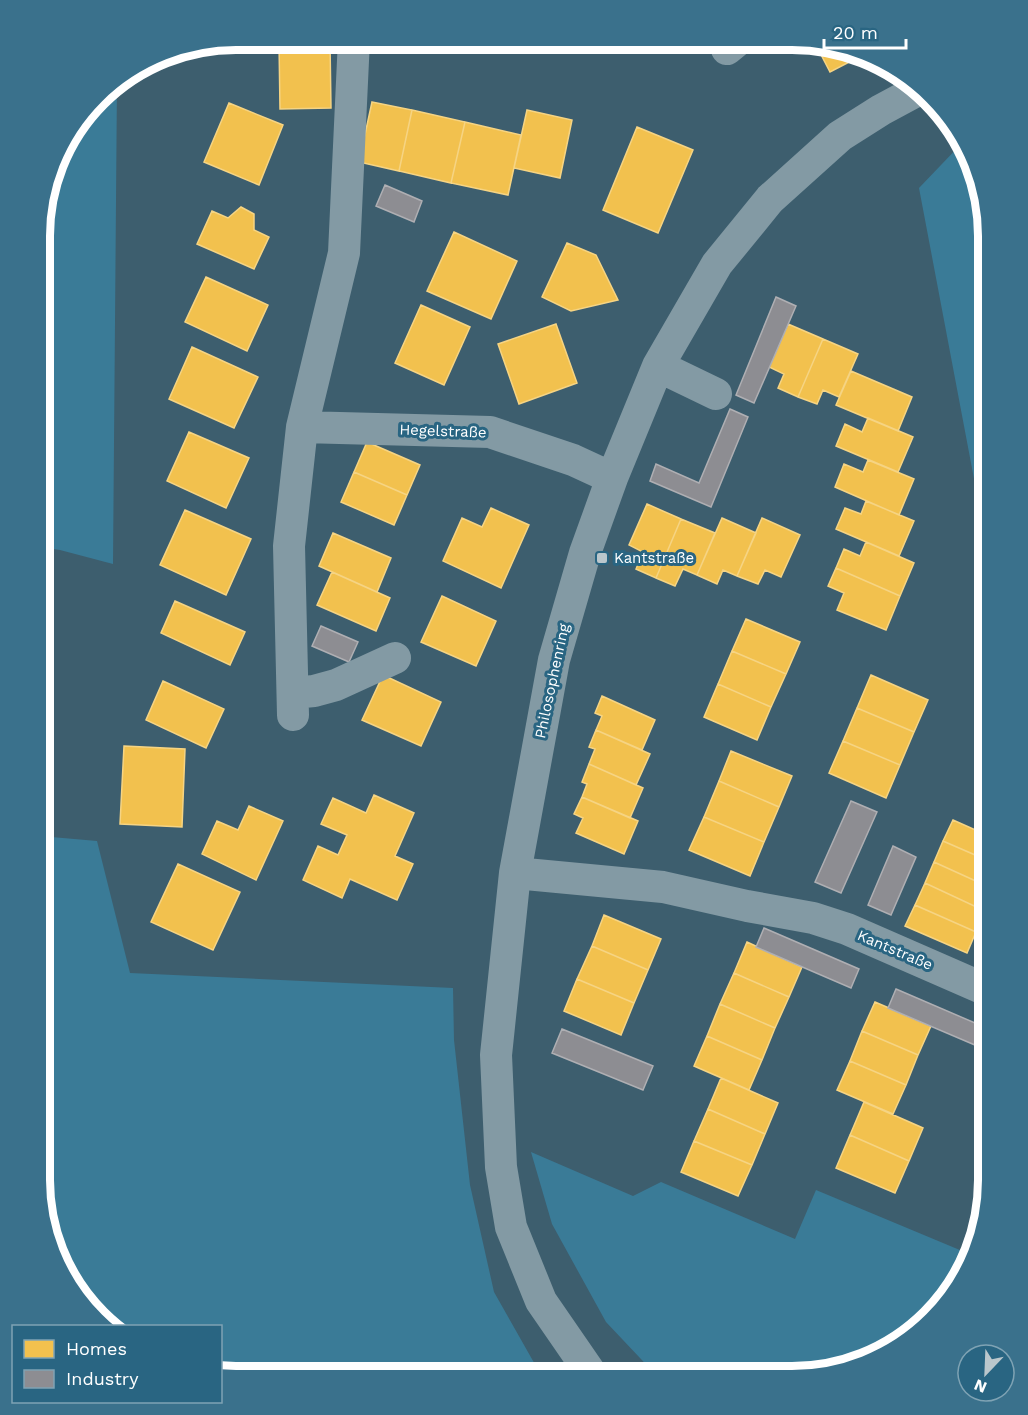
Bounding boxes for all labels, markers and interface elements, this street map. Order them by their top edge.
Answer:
scale bar [824,12,906,50]
text: 20 m [833,22,878,43]
street label: Hegelstraße [399,420,487,442]
place label: Kantstraße [614,549,694,567]
marker: Kantstraße [595,551,609,565]
street label: Philosophenring [531,622,573,740]
street label: Kantstraße [855,926,935,974]
legend [12,1325,222,1403]
text: Homes [66,1338,127,1359]
north arrow [956,1343,1016,1403]
text: Industry [66,1368,139,1389]
text: N [971,1375,990,1397]

